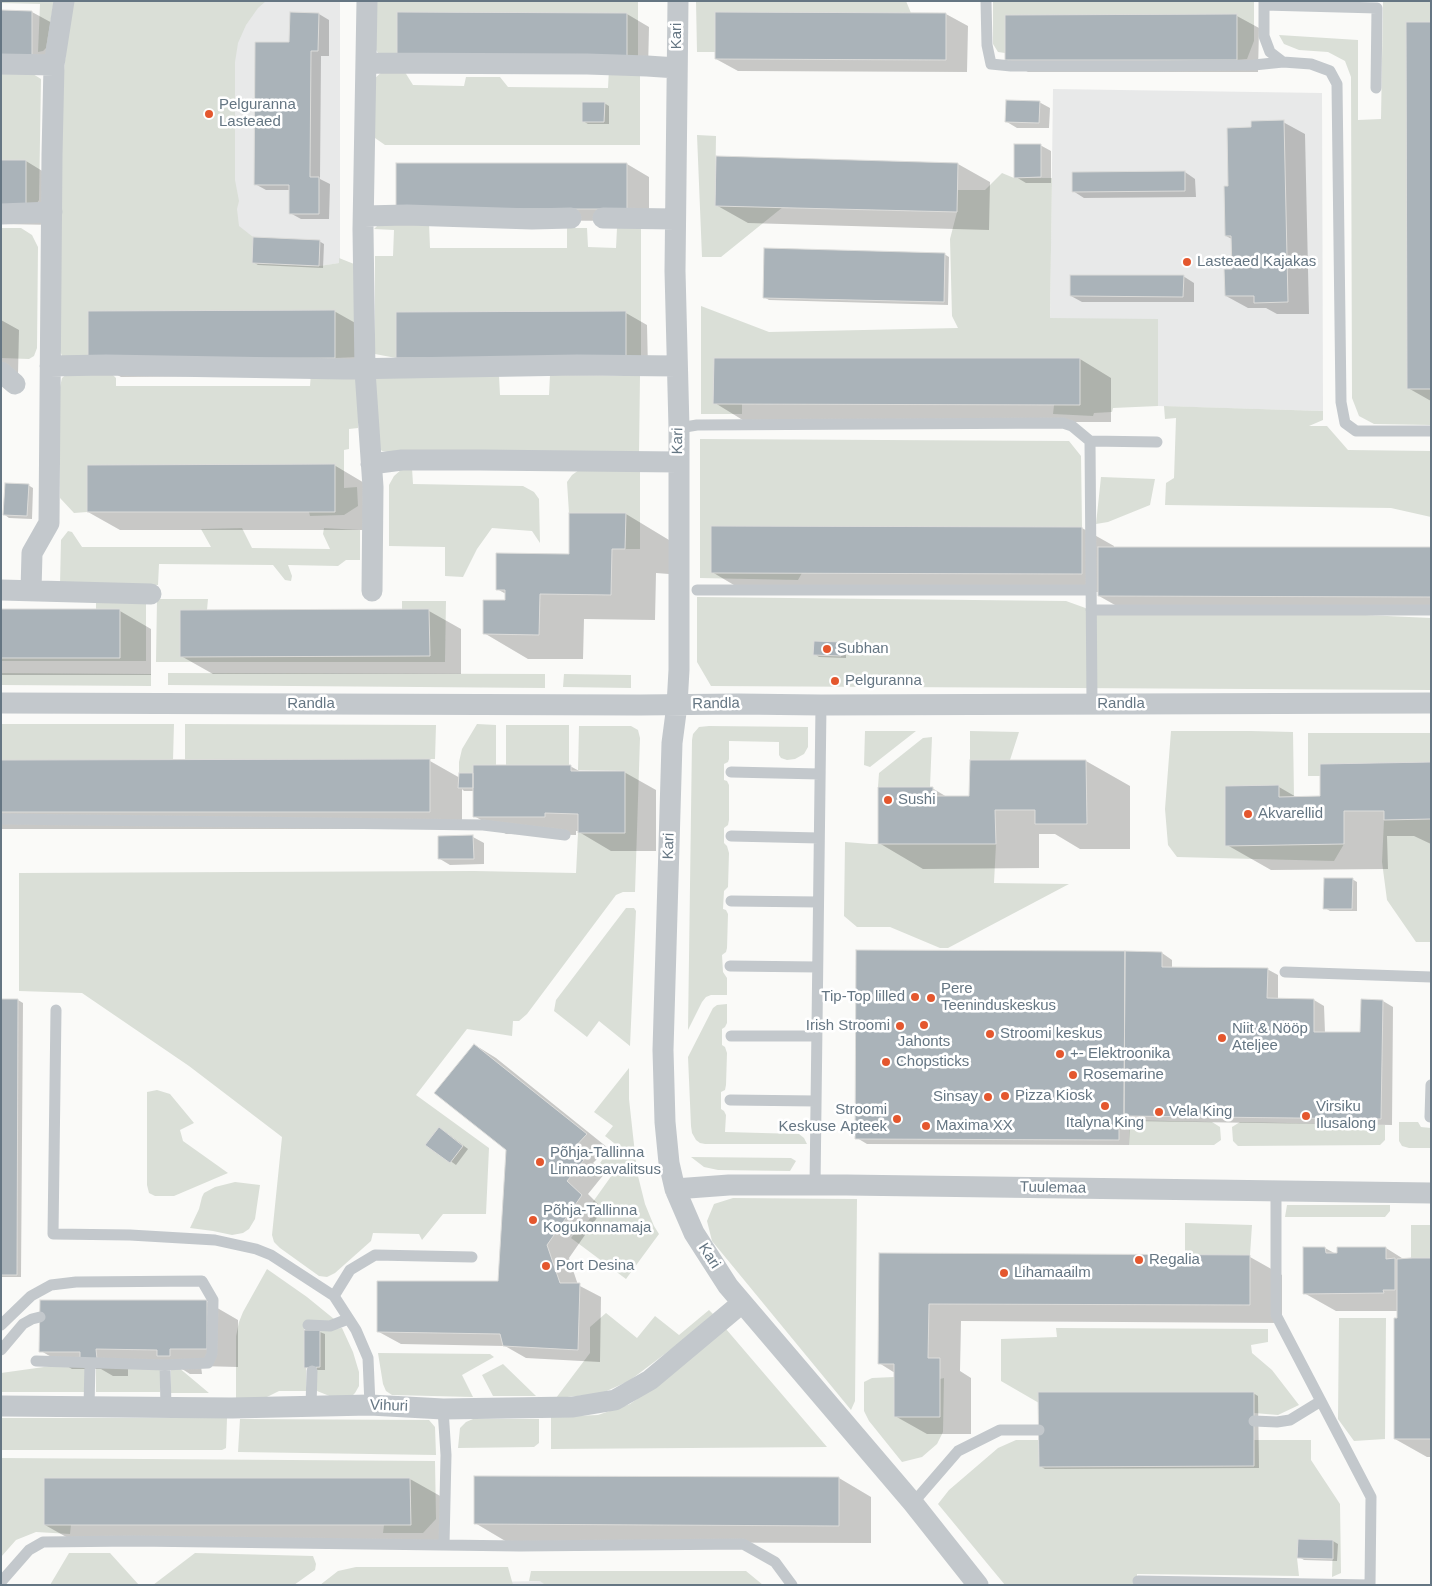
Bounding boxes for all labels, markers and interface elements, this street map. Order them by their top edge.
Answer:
street label: Kari [668,23,686,49]
place label: Pelguranna Lasteaed [219,96,296,131]
marker: Pelguranna Lasteaed [203,108,215,120]
place label: Lasteaed Kajakas [1197,253,1316,271]
marker: Lasteaed Kajakas [1181,256,1193,268]
street label: Kari [669,428,687,454]
place label: Subhan [837,640,889,658]
marker: Subhan [821,643,833,655]
place label: Pelguranna [845,672,922,690]
marker: Pelguranna [829,675,841,687]
street label: Randla [287,695,335,713]
street label: Randla [692,695,740,713]
street label: Randla [1097,695,1145,713]
place label: Sushi [898,791,936,809]
marker: Sushi [882,794,894,806]
place label: Akvarellid [1258,805,1323,823]
marker: Akvarellid [1242,808,1254,820]
street label: Kari [660,832,678,860]
place label: Pere Teeninduskeskus [941,980,1056,1015]
place label: Tip-Top lilled [821,988,905,1006]
marker: Tip-Top lilled [909,991,921,1003]
marker: Pere Teeninduskeskus [925,992,937,1004]
place label: Irish Stroomi [806,1017,890,1035]
marker: Jahonts [918,1019,930,1031]
marker: Irish Stroomi [894,1020,906,1032]
place label: Niit & Nööp Ateljee [1232,1020,1308,1055]
place label: Stroomi keskus [1000,1025,1103,1043]
marker: Stroomi keskus [984,1028,996,1040]
marker: Niit & Nööp Ateljee [1216,1032,1228,1044]
place label: Jahonts [898,1033,950,1051]
place label: +- Elektroonika [1070,1045,1170,1063]
marker: +- Elektroonika [1054,1048,1066,1060]
place label: Chopsticks [896,1053,969,1071]
marker: Chopsticks [880,1056,892,1068]
place label: Rosemarine [1083,1066,1164,1084]
marker: Rosemarine [1067,1069,1079,1081]
place label: Pizza Kiosk [1015,1087,1093,1105]
place label: Sinsay [933,1088,978,1106]
marker: Pizza Kiosk [999,1090,1011,1102]
marker: Sinsay [982,1091,994,1103]
place label: Virsiku Ilusalong [1316,1098,1376,1133]
marker: Italyna King [1099,1100,1111,1112]
place label: Stroomi Keskuse Apteek [779,1101,887,1136]
place label: Vela King [1169,1103,1232,1121]
marker: Vela King [1153,1106,1165,1118]
marker: Virsiku Ilusalong [1300,1110,1312,1122]
marker: Stroomi Keskuse Apteek [891,1113,903,1125]
place label: Italyna King [1066,1114,1144,1132]
place label: Maxima XX [936,1117,1013,1135]
marker: Maxima XX [920,1120,932,1132]
place label: Põhja-Tallinna Linnaosavalitsus [550,1144,661,1179]
marker: Põhja-Tallinna Linnaosavalitsus [534,1156,546,1168]
street label: Tuulemaa [1020,1178,1086,1198]
place label: Põhja-Tallinna Kogukonnamaja [543,1202,651,1237]
marker: Põhja-Tallinna Kogukonnamaja [527,1214,539,1226]
street label: Kari [694,1240,724,1272]
place label: Regalia [1149,1251,1200,1269]
marker: Regalia [1133,1254,1145,1266]
place label: Port Desina [556,1257,634,1275]
marker: Port Desina [540,1260,552,1272]
place label: Lihamaailm [1014,1264,1091,1282]
marker: Lihamaailm [998,1267,1010,1279]
street label: Vihuri [370,1396,408,1416]

